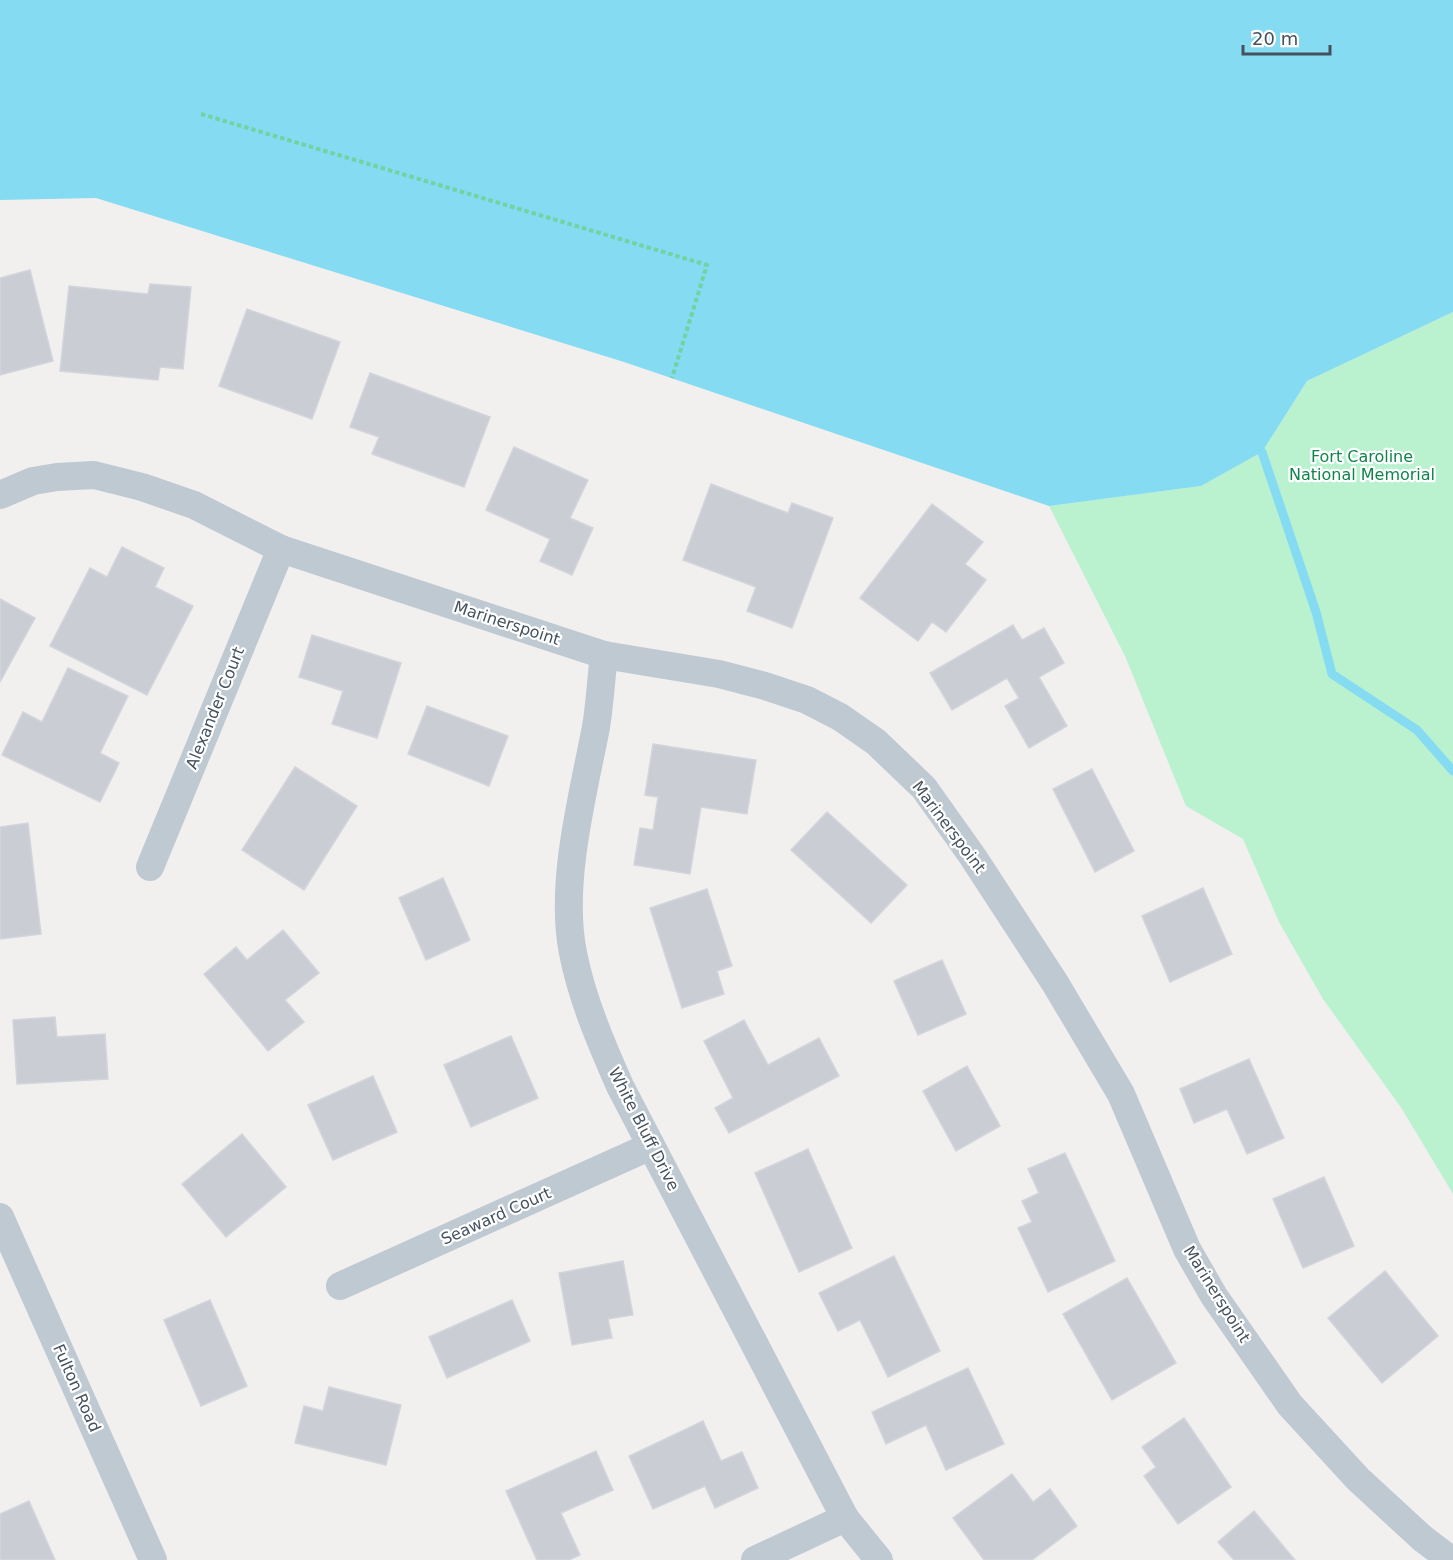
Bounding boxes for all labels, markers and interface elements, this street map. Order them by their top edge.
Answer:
scale bar [1243,18,1330,56]
text: 20 m [1252,28,1298,49]
park label: Fort Caroline National Memorial [1289,447,1435,484]
street label: Marinerspoint [452,597,562,649]
street label: Alexander Court [182,644,248,772]
street label: Marinerspoint [908,777,990,877]
street label: White Bluff Drive [605,1064,683,1194]
street label: Seaward Court [438,1183,554,1249]
street label: Marinerspoint [1180,1242,1254,1346]
street label: Fulton Road [49,1341,105,1435]

